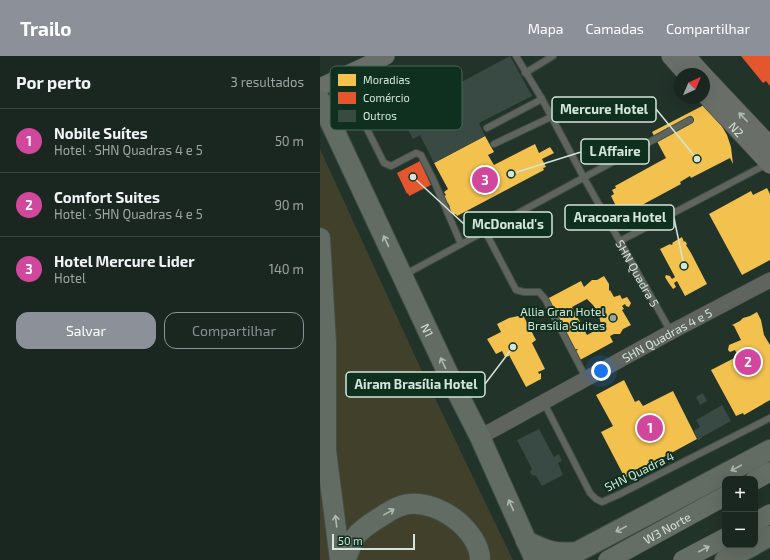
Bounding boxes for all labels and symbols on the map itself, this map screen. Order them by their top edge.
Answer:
legend [330,66,462,130]
north arrow [674,68,710,104]
text: Moradias [363,73,410,86]
text: Comércio [363,91,410,104]
callout: Mercure Hotel [552,97,656,122]
text: Mercure Hotel [560,101,649,117]
text: Outros [363,109,397,122]
one-way arrow [738,112,748,122]
street label: N2 [726,119,747,140]
callout: L Affaire [581,139,649,164]
text: L Affaire [589,143,641,159]
pin: 3 [472,165,498,195]
callout: Aracoara Hotel [565,205,674,230]
text: Aracoara Hotel [574,209,667,225]
callout: McDonald's [464,212,552,237]
text: McDonald's [472,216,544,232]
one-way arrow [382,235,389,247]
street label: SHN Quadra 5 [613,237,662,309]
place label: Allia Gran Hotel Brasília Suites [520,304,605,332]
street label: SHN Quadras 4 e 5 [619,305,714,365]
marker: Allia Gran Hotel Brasília Suites [608,313,618,323]
street label: N1 [418,321,437,339]
pin: 2 [735,347,761,377]
one-way arrow [439,357,446,369]
your location [591,361,611,381]
callout: Airam Brasília Hotel [346,372,485,397]
text: Airam Brasília Hotel [355,376,478,392]
pin: 1 [637,413,663,443]
street label: SHN Quadra 4 [602,448,677,495]
one-way arrow [730,465,742,473]
one-way arrow [506,500,514,512]
one-way arrow [383,508,395,516]
street label: W3 Norte [641,509,693,546]
one-way arrow [332,515,339,528]
one-way arrow [615,526,627,533]
scale bar [332,532,415,551]
one-way arrow [698,545,710,552]

